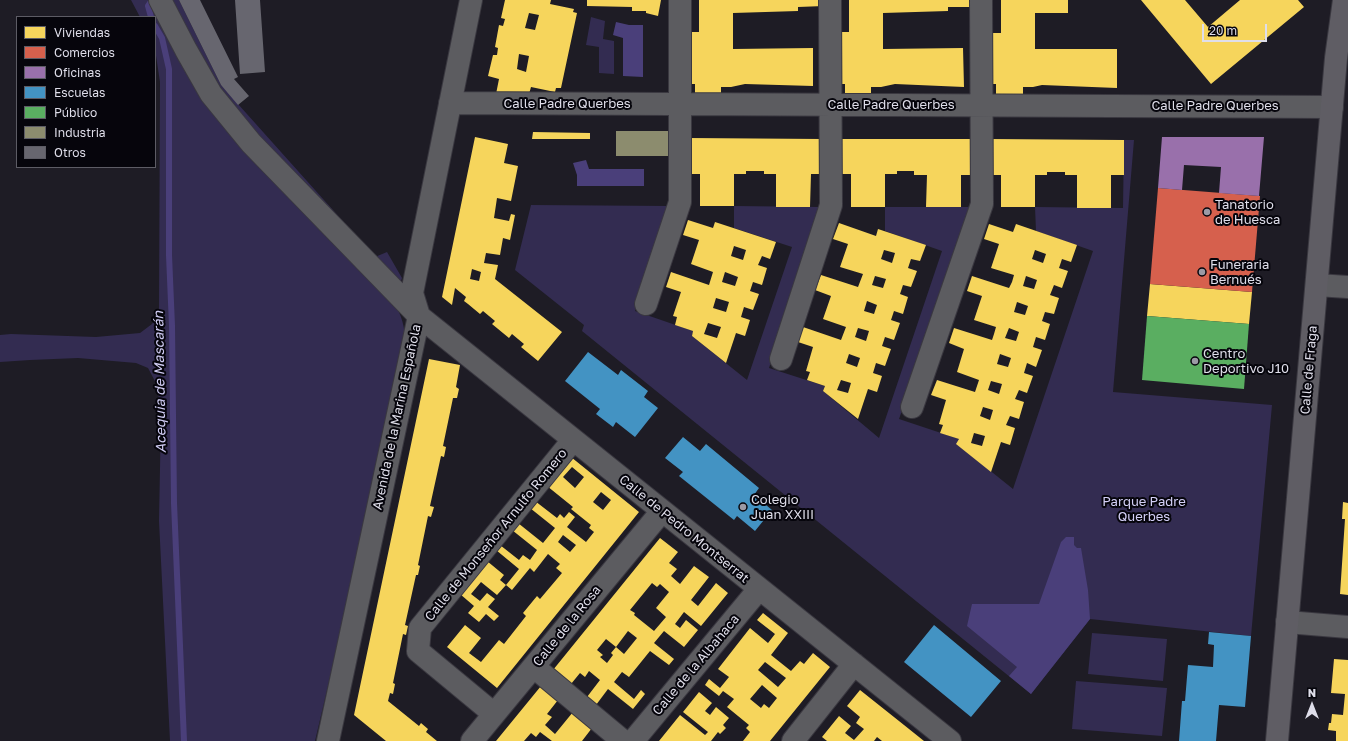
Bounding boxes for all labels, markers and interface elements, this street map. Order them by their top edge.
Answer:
legend [16,16,156,168]
scale bar [1204,16,1269,42]
text: 20 m [1209,23,1237,38]
text: Viviendas [54,25,110,40]
text: Comercios [54,45,115,60]
text: Oficinas [54,65,101,80]
text: Escuelas [54,85,105,100]
street label: Calle Padre Querbes [503,96,631,112]
street label: Calle Padre Querbes [827,97,955,113]
street label: Calle Padre Querbes [1151,98,1279,114]
text: Público [54,105,97,120]
text: Industria [54,125,106,140]
text: Otros [54,145,86,160]
place label: Tanatorio de Huesca [1215,197,1280,228]
marker: Tanatorio de Huesca [1202,207,1212,217]
place label: Funeraria Bernués [1210,257,1269,288]
marker: Funeraria Bernués [1197,267,1207,277]
water label: Acequia de Mascarán [150,311,170,453]
street label: Avenida de la Marina Española [370,323,424,511]
street label: Calle de Fraga [1297,325,1321,415]
place label: Centro Deportivo J10 [1203,346,1289,377]
marker: Centro Deportivo J10 [1190,356,1200,366]
street label: Calle de Monseñor Arnulfo Romero [422,446,570,624]
street label: Calle de Pedro Montserrat [616,472,752,586]
place label: Colegio Juan XXIII [751,492,814,523]
park label: Parque Padre Querbes [1102,494,1186,525]
marker: Colegio Juan XXIII [738,502,748,512]
street label: Calle de la Rosa [530,582,604,670]
street label: Calle de la Albahaca [649,612,743,718]
north arrow [1292,685,1332,725]
text: N [1308,686,1316,699]

